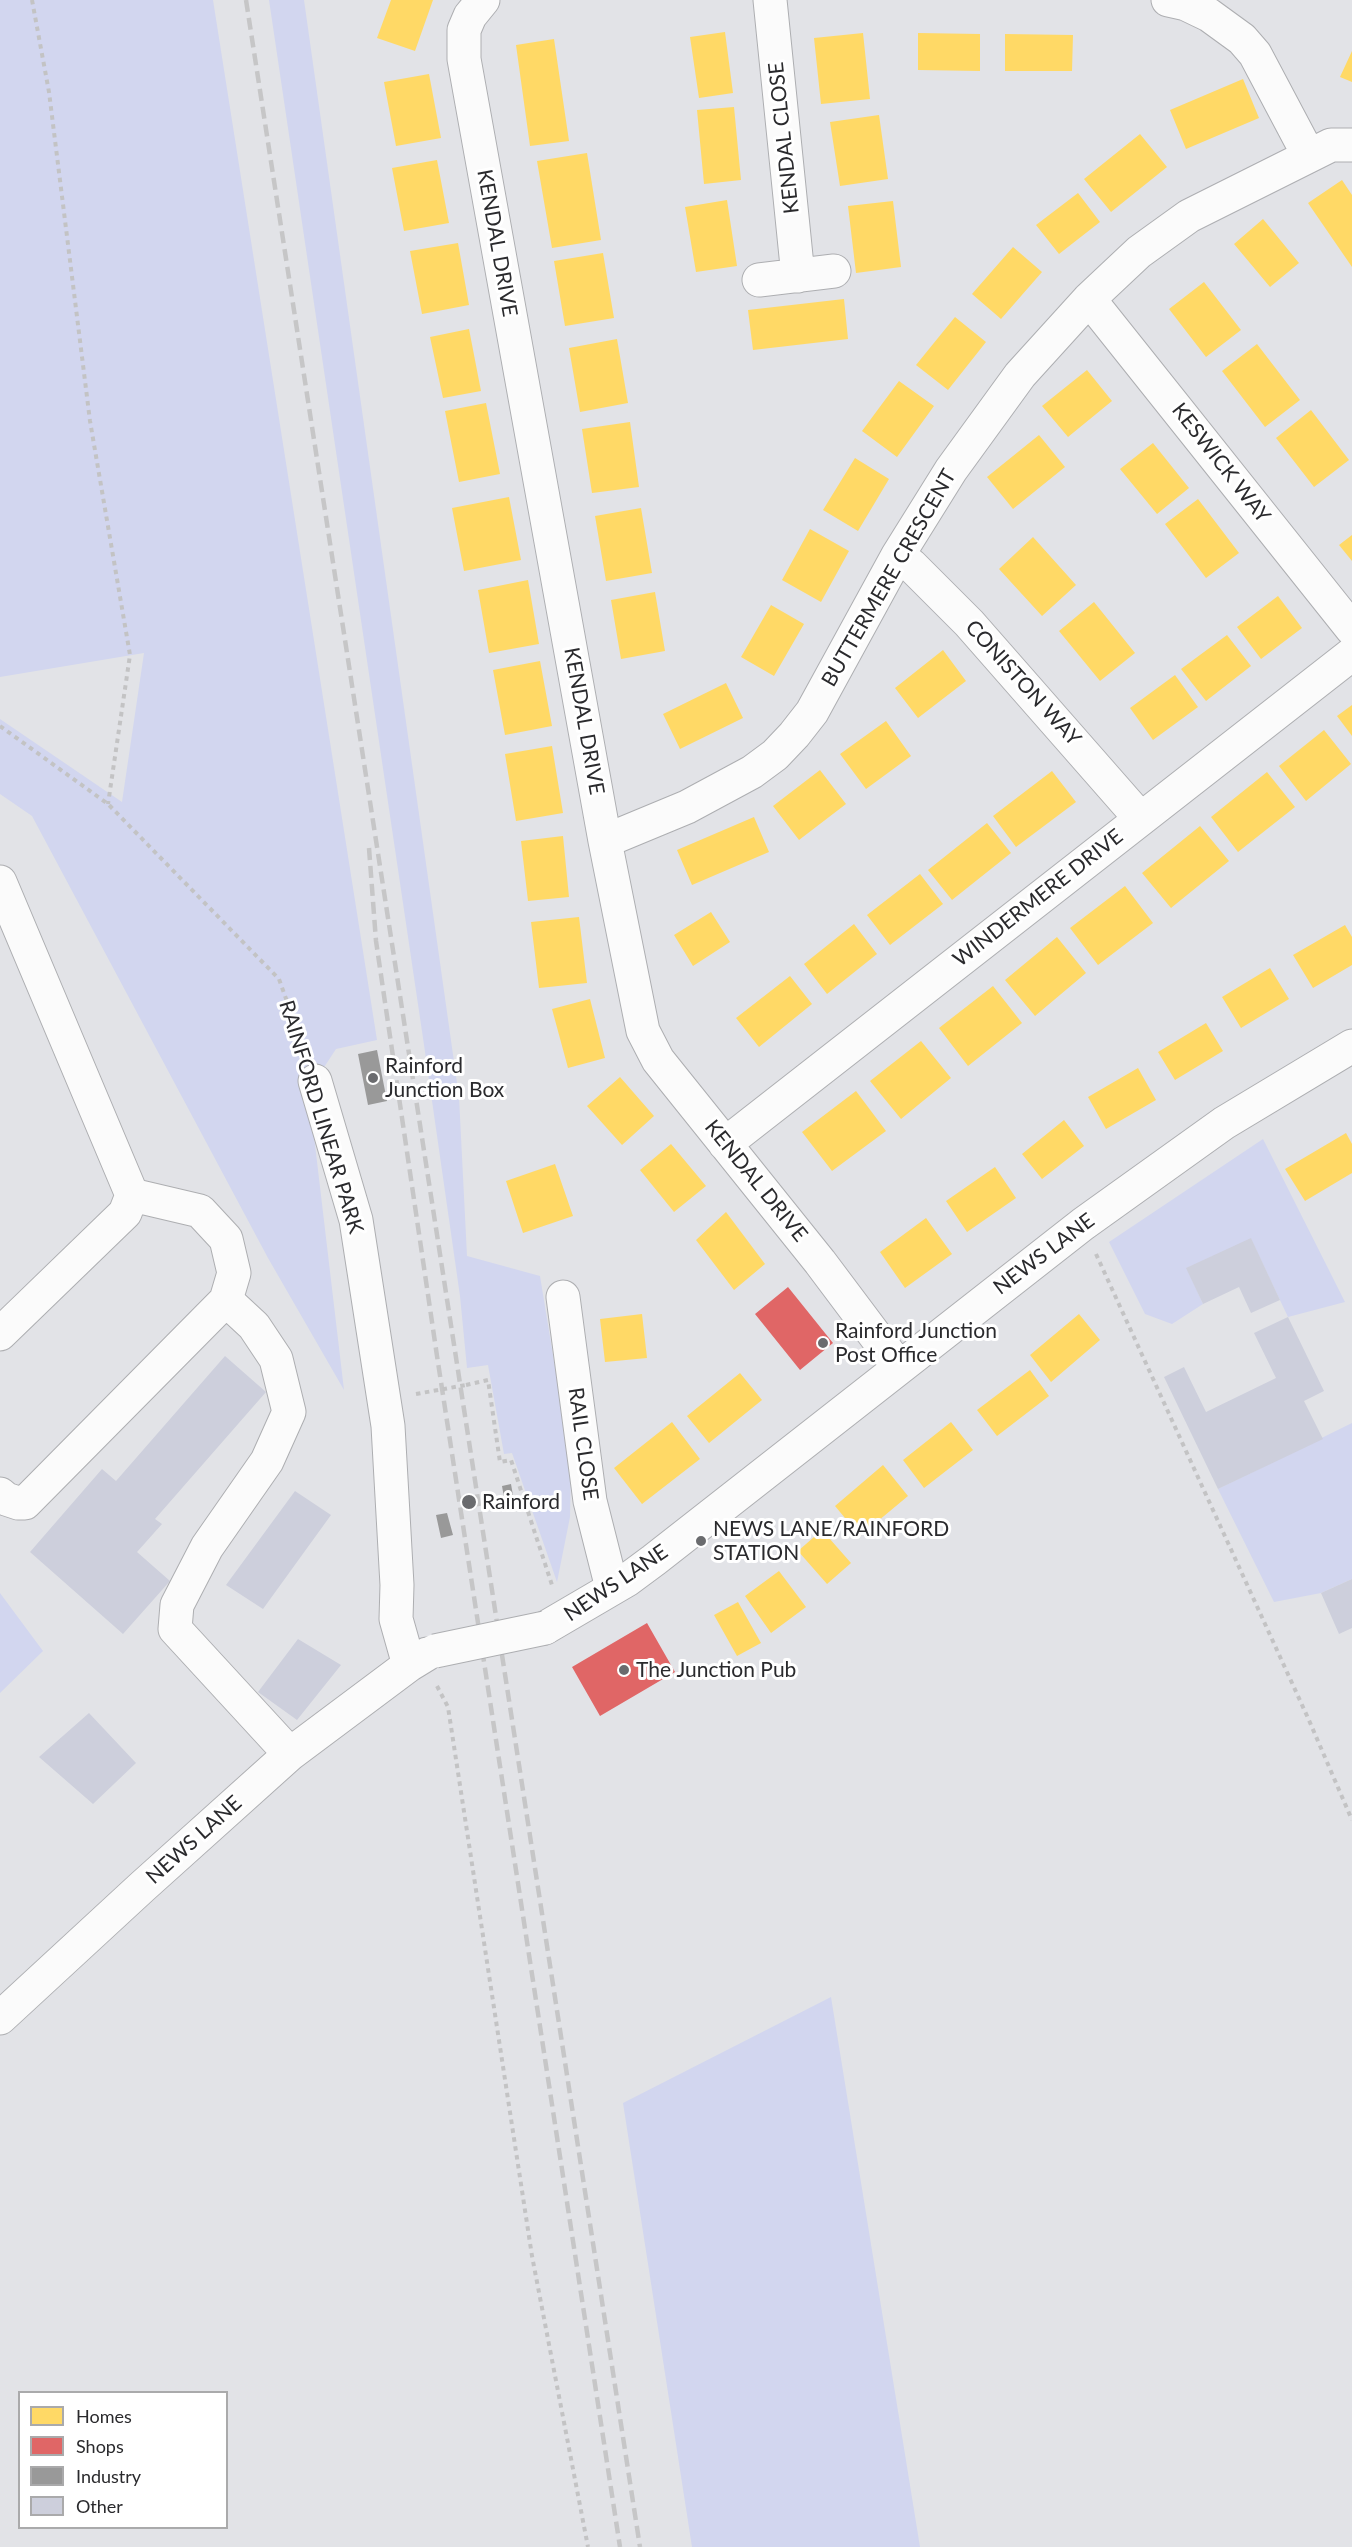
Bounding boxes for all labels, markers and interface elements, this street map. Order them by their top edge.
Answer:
street label: KENDAL CLOSE [764,61,804,215]
street label: KENDAL DRIVE [472,167,522,319]
street label: KESWICK WAY [1166,398,1276,528]
street label: BUTTERMERE CRESCENT [816,465,962,691]
street label: CONISTON WAY [960,615,1086,751]
street label: KENDAL DRIVE [559,645,609,797]
street label: WINDERMERE DRIVE [948,824,1128,972]
street label: RAINFORD LINEAR PARK [273,997,369,1237]
place label: Rainford Junction Box [385,1053,504,1103]
marker: Rainford Junction Box [366,1071,380,1085]
street label: KENDAL DRIVE [699,1115,813,1247]
street label: NEWS LANE [989,1208,1099,1300]
place label: Rainford Junction Post Office [835,1318,997,1368]
marker: Rainford Junction Post Office [816,1336,830,1350]
street label: RAIL CLOSE [563,1386,603,1502]
place label: Rainford [482,1489,560,1515]
marker: Rainford [460,1493,478,1511]
place label: NEWS LANE/RAINFORD STATION [713,1516,949,1566]
marker: NEWS LANE/RAINFORD STATION [694,1534,708,1548]
street label: NEWS LANE [559,1539,673,1627]
place label: The Junction Pub [636,1657,796,1683]
marker: The Junction Pub [617,1663,631,1677]
street label: NEWS LANE [141,1791,247,1889]
legend [18,2391,228,2529]
text: Homes [76,2405,132,2427]
text: Shops [76,2435,124,2457]
text: Industry [76,2465,141,2487]
text: Other [76,2495,123,2517]

